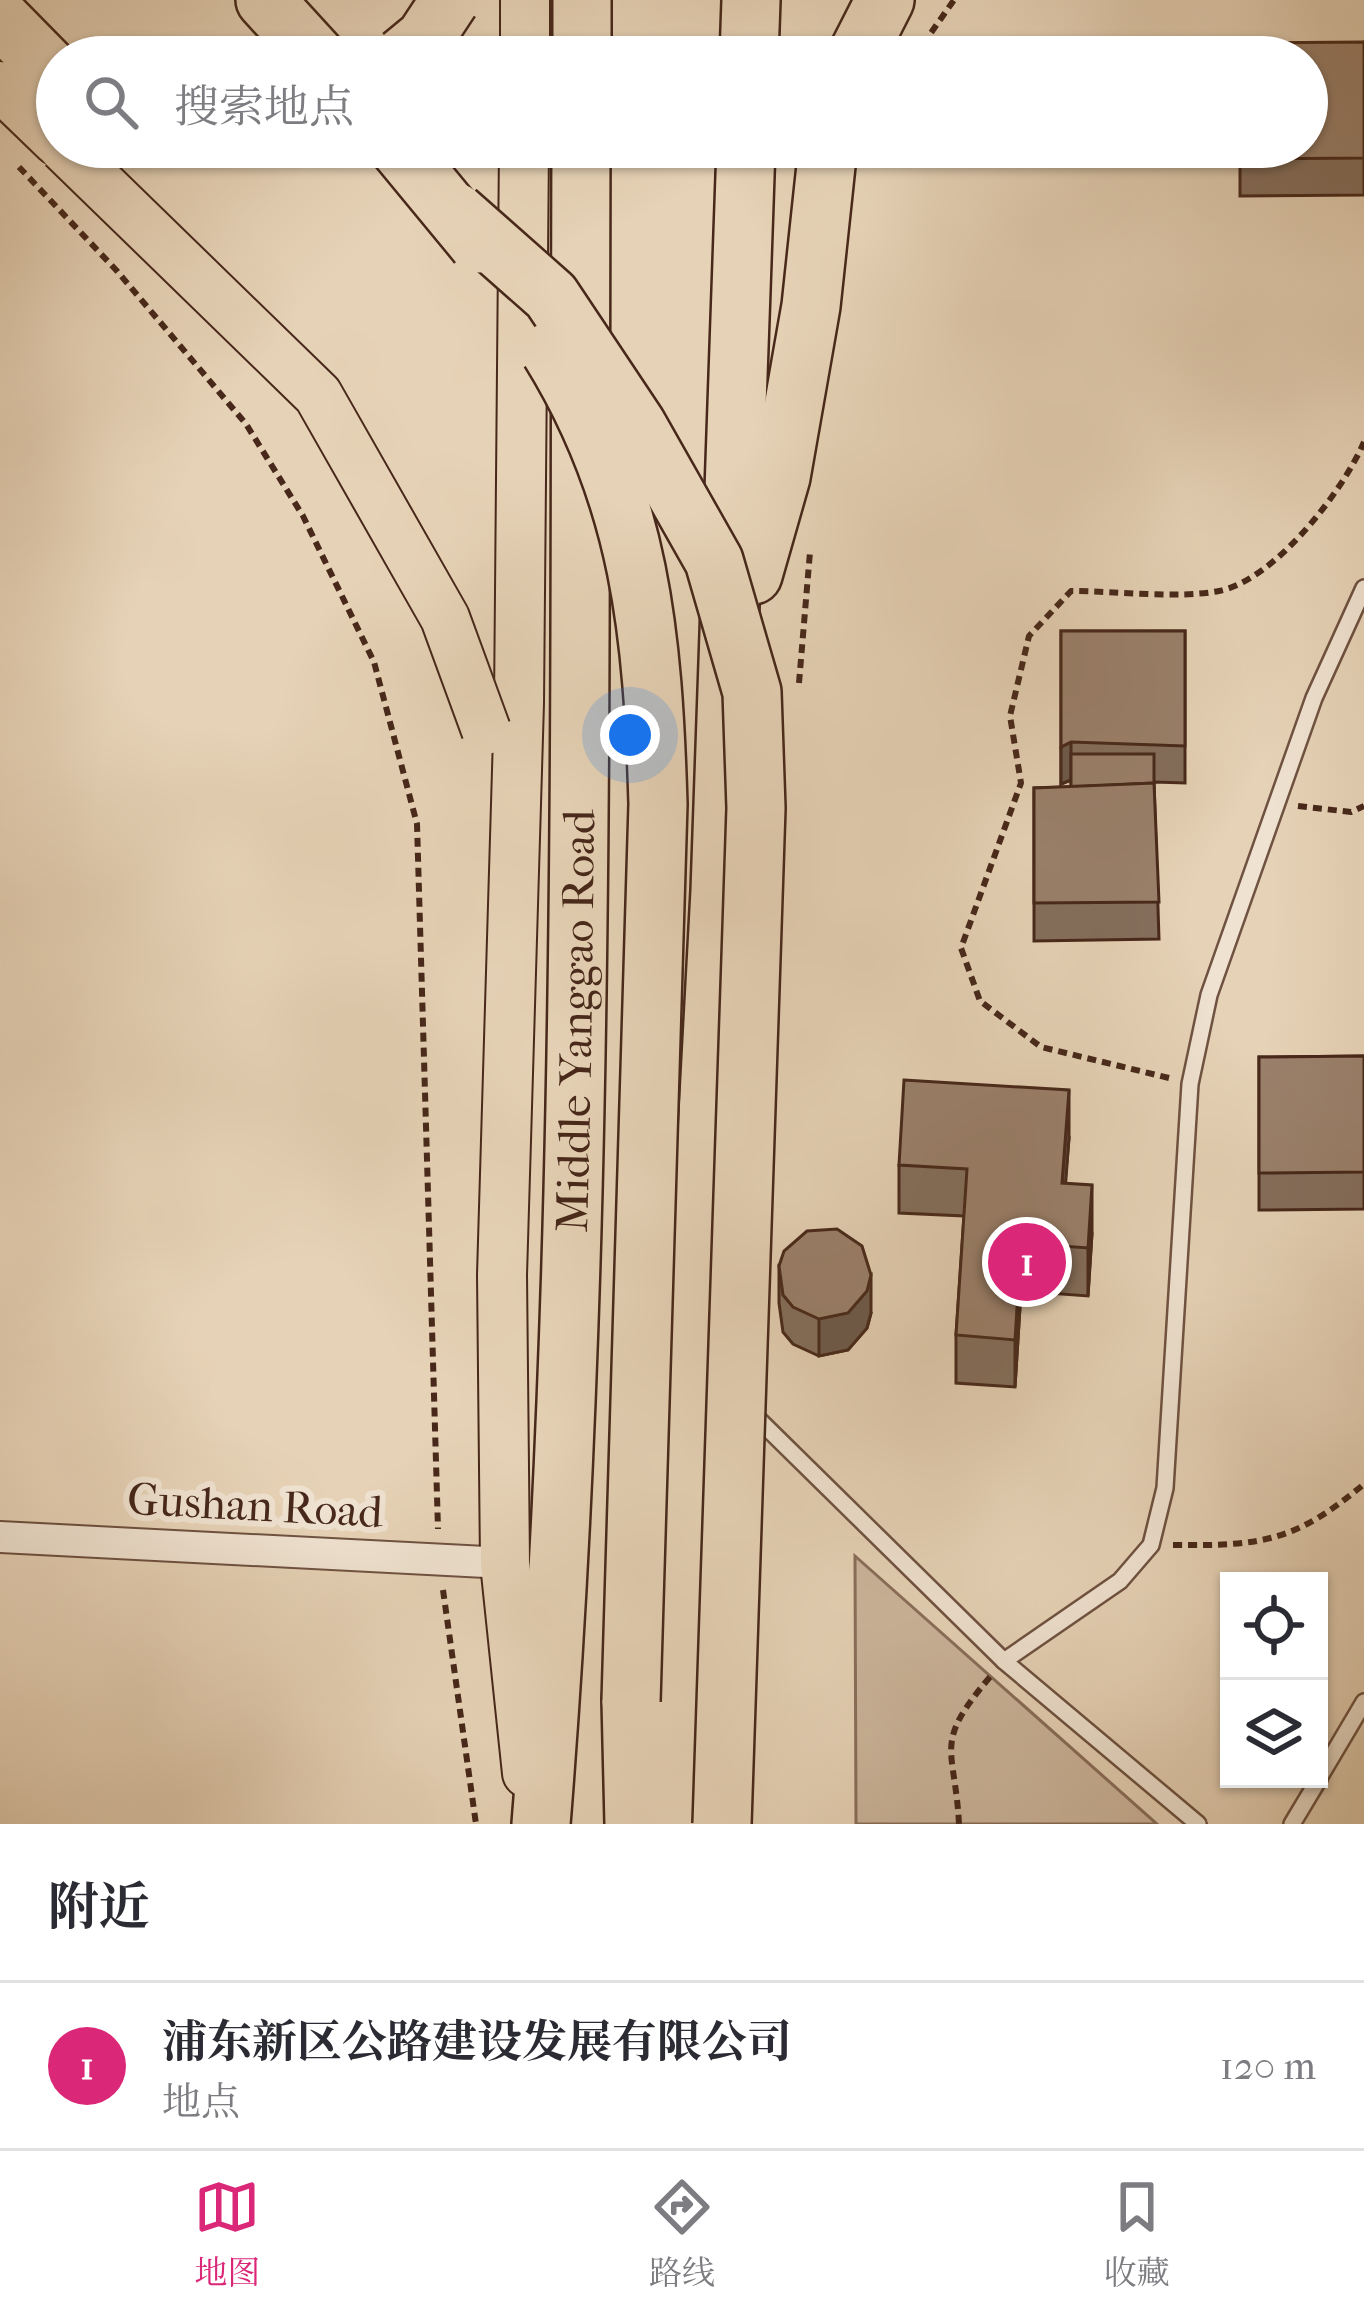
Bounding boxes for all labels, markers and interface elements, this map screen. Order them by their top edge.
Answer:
search box [36,36,1328,168]
icon: search [78,69,144,135]
text: 搜索地点 [174,81,354,134]
your location [600,705,660,765]
street label: Middle Yanggao Road [545,809,606,1233]
pin: 1 [988,1217,1066,1307]
street label: Gushan Road [126,1473,385,1539]
map controls [1220,1572,1328,1788]
button: locate [1220,1572,1328,1680]
button: layers [1220,1680,1328,1788]
text: 附近 [48,1877,150,1937]
text: 浦东新区公路建设发展有限公司 [162,2016,792,2069]
text: 1 [80,2043,94,2089]
text: 120 m [1220,2043,1316,2089]
text: 地点 [162,2079,240,2125]
tab: 地图 [194,2174,260,2293]
tab: 路线 [649,2174,715,2293]
tab: 收藏 [1104,2174,1170,2293]

